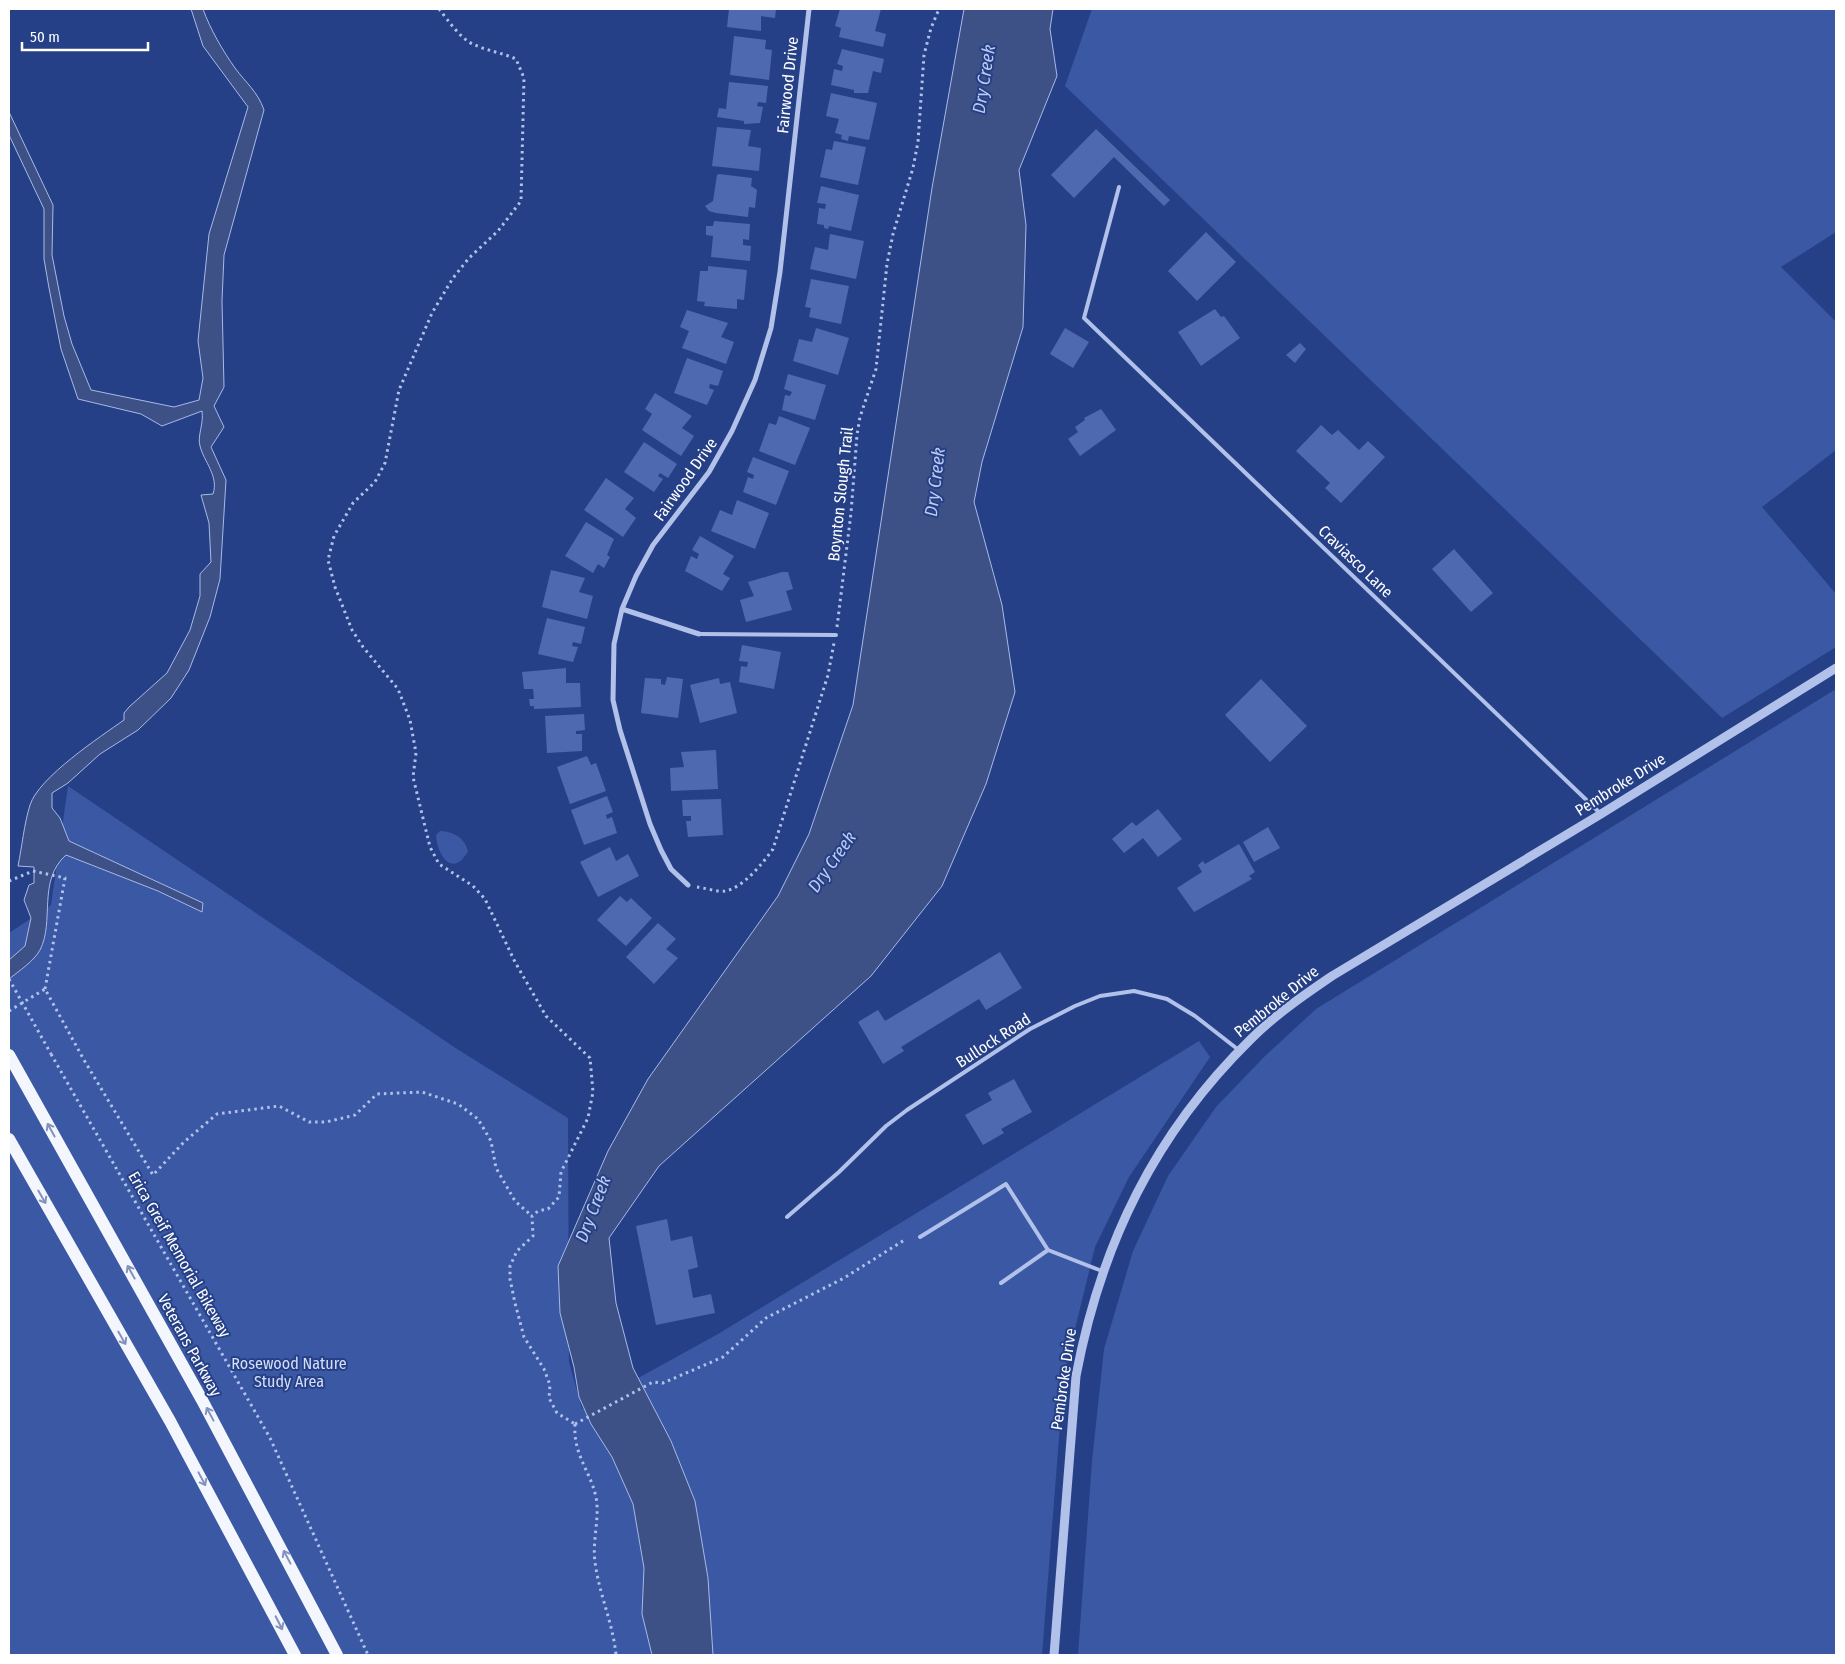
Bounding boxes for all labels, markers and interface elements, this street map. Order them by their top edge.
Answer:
scale bar [22,20,149,52]
text: 50 m [30,28,60,46]
street label: Fairwood Drive [773,36,802,134]
water label: Dry Creek [968,43,1000,115]
street label: Boynton Slough Trail [824,426,857,562]
street label: Fairwood Drive [650,434,721,524]
water label: Dry Creek [920,446,950,518]
street label: Craviasco Lane [1314,521,1397,602]
street label: Pembroke Drive [1572,749,1669,820]
water label: Dry Creek [803,827,861,897]
street label: Pembroke Drive [1230,962,1322,1041]
street label: Bullock Road [952,1009,1034,1072]
one-way arrow [46,1123,56,1137]
street label: Erica Greif Memorial Bikeway [124,1168,235,1341]
water label: Dry Creek [570,1173,616,1245]
one-way arrow [37,1189,47,1203]
one-way arrow [125,1265,135,1279]
street label: Veterans Parkway [154,1291,226,1400]
street label: Pembroke Drive [1047,1327,1080,1431]
one-way arrow [118,1330,128,1344]
park label: Rosewood Nature Study Area [231,1354,347,1391]
one-way arrow [205,1406,215,1421]
one-way arrow [197,1472,207,1486]
one-way arrow [282,1549,292,1564]
one-way arrow [274,1615,284,1630]

